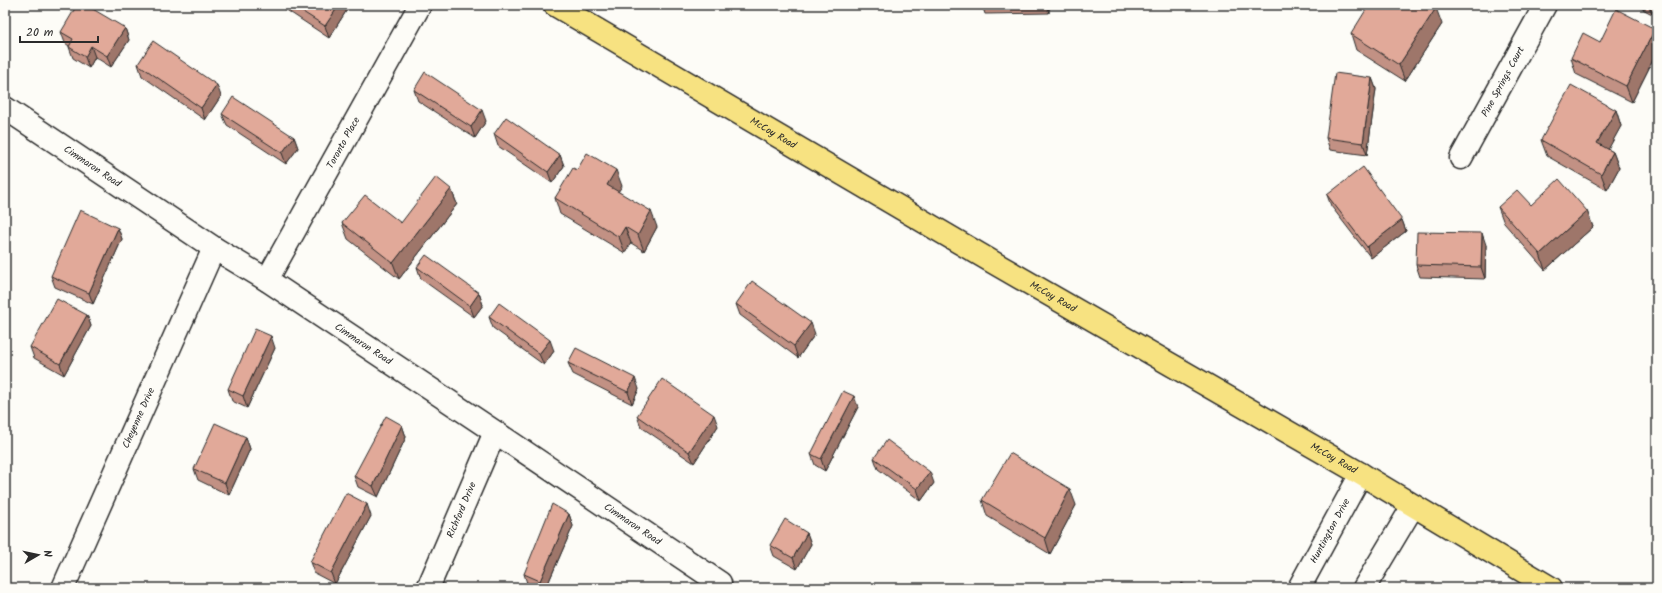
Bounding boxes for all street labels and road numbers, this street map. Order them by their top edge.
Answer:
street label: Pine Springs Court [1477,43,1529,120]
street label: McCoy Road [747,113,800,154]
street label: Toronto Place [322,114,364,172]
street label: Cimmaron Road [60,141,125,192]
street label: McCoy Road [1026,277,1080,317]
street label: Cimmaron Road [331,319,396,370]
street label: Cheyenne Drive [118,385,159,451]
street label: McCoy Road [1307,438,1361,479]
street label: Richford Drive [442,479,481,540]
street label: Huntington Drive [1306,495,1354,566]
street label: Cimmaron Road [600,499,665,550]

